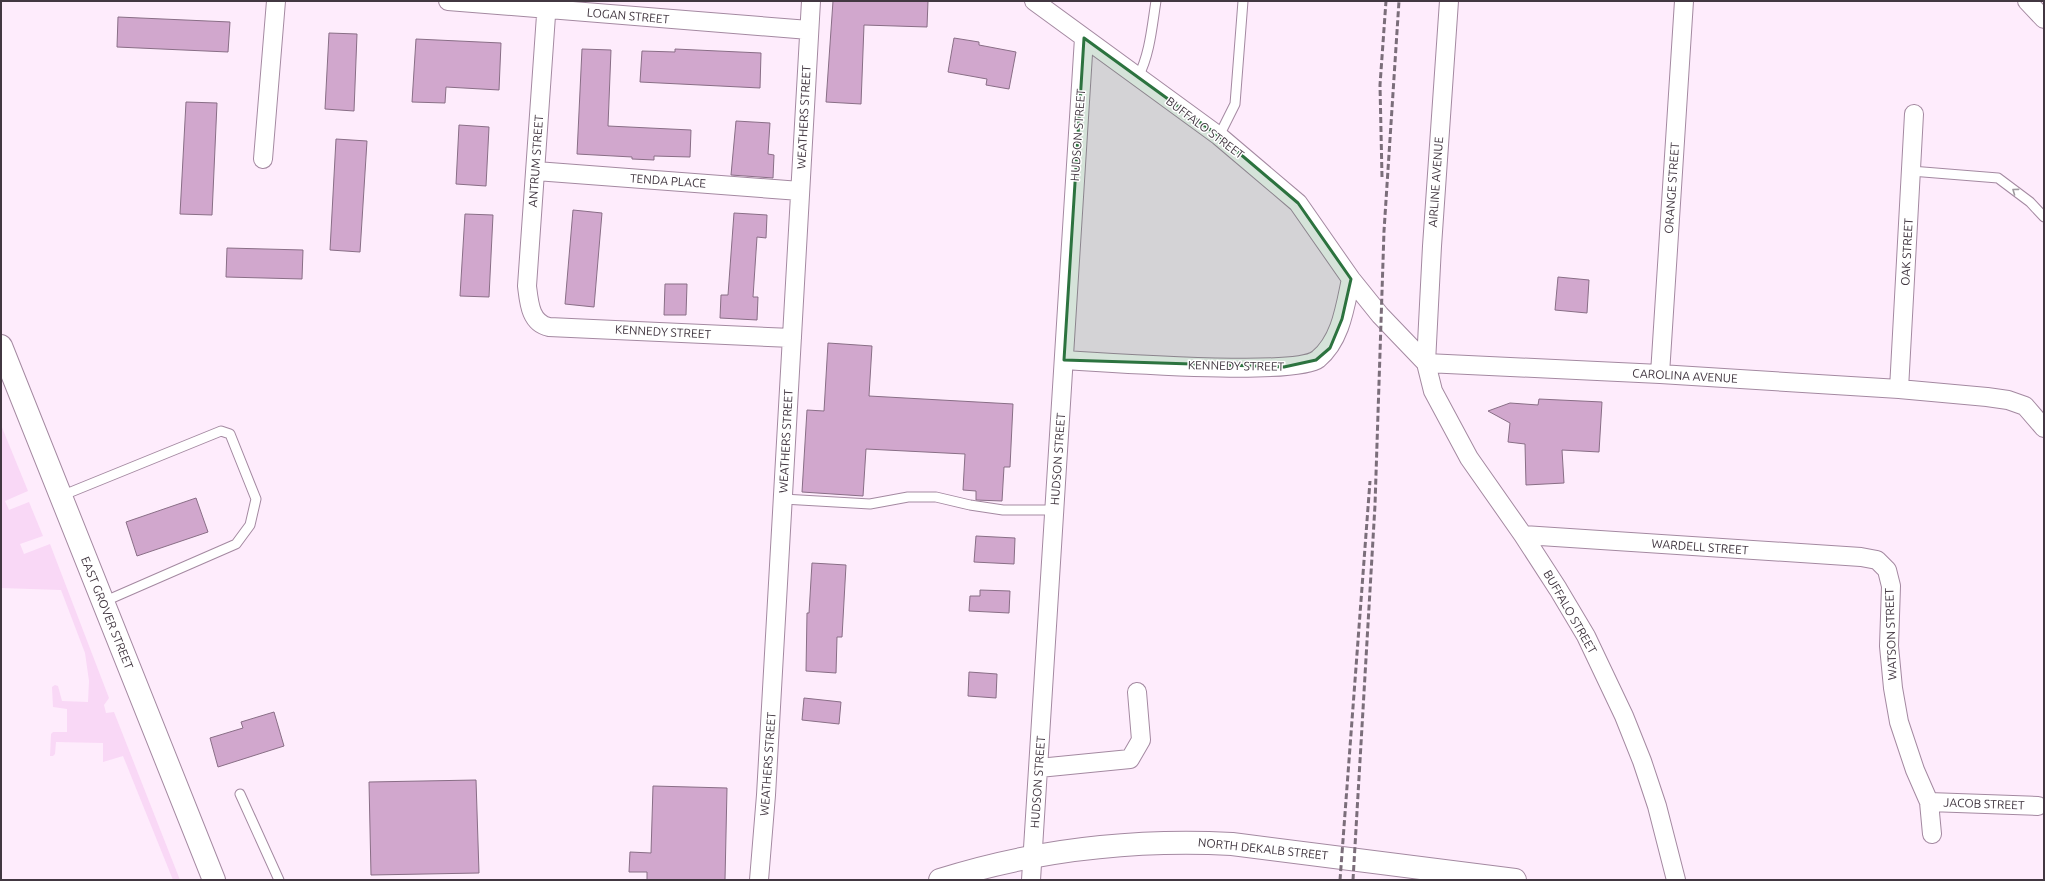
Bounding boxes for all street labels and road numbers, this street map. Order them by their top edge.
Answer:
street label: LOGAN STREET [586,5,670,26]
street label: WEATHERS STREET [794,64,813,169]
street label: HUDSON STREET [1068,88,1087,182]
street label: BUFFALO STREET [1164,94,1247,161]
street label: ANTRUM STREET [526,114,545,208]
street label: AIRLINE AVENUE [1426,136,1445,228]
street label: ORANGE STREET [1662,142,1681,234]
street label: TENDA PLACE [630,171,707,190]
street label: OAK STREET [1898,218,1915,286]
street label: KENNEDY STREET [615,322,712,341]
street label: KENNEDY STREET [1188,358,1285,373]
street label: CAROLINA AVENUE [1632,366,1738,385]
street label: WEATHERS STREET [776,388,795,493]
street label: HUDSON STREET [1048,412,1067,506]
street label: WARDELL STREET [1651,537,1749,556]
street label: EAST GROVER STREET [79,555,136,671]
street label: BUFFALO STREET [1541,568,1600,656]
street label: WATSON STREET [1882,587,1899,680]
street label: WEATHERS STREET [757,711,778,816]
street label: HUDSON STREET [1028,735,1047,829]
street label: JACOB STREET [1943,796,2025,811]
street label: NORTH DEKALB STREET [1197,835,1329,862]

